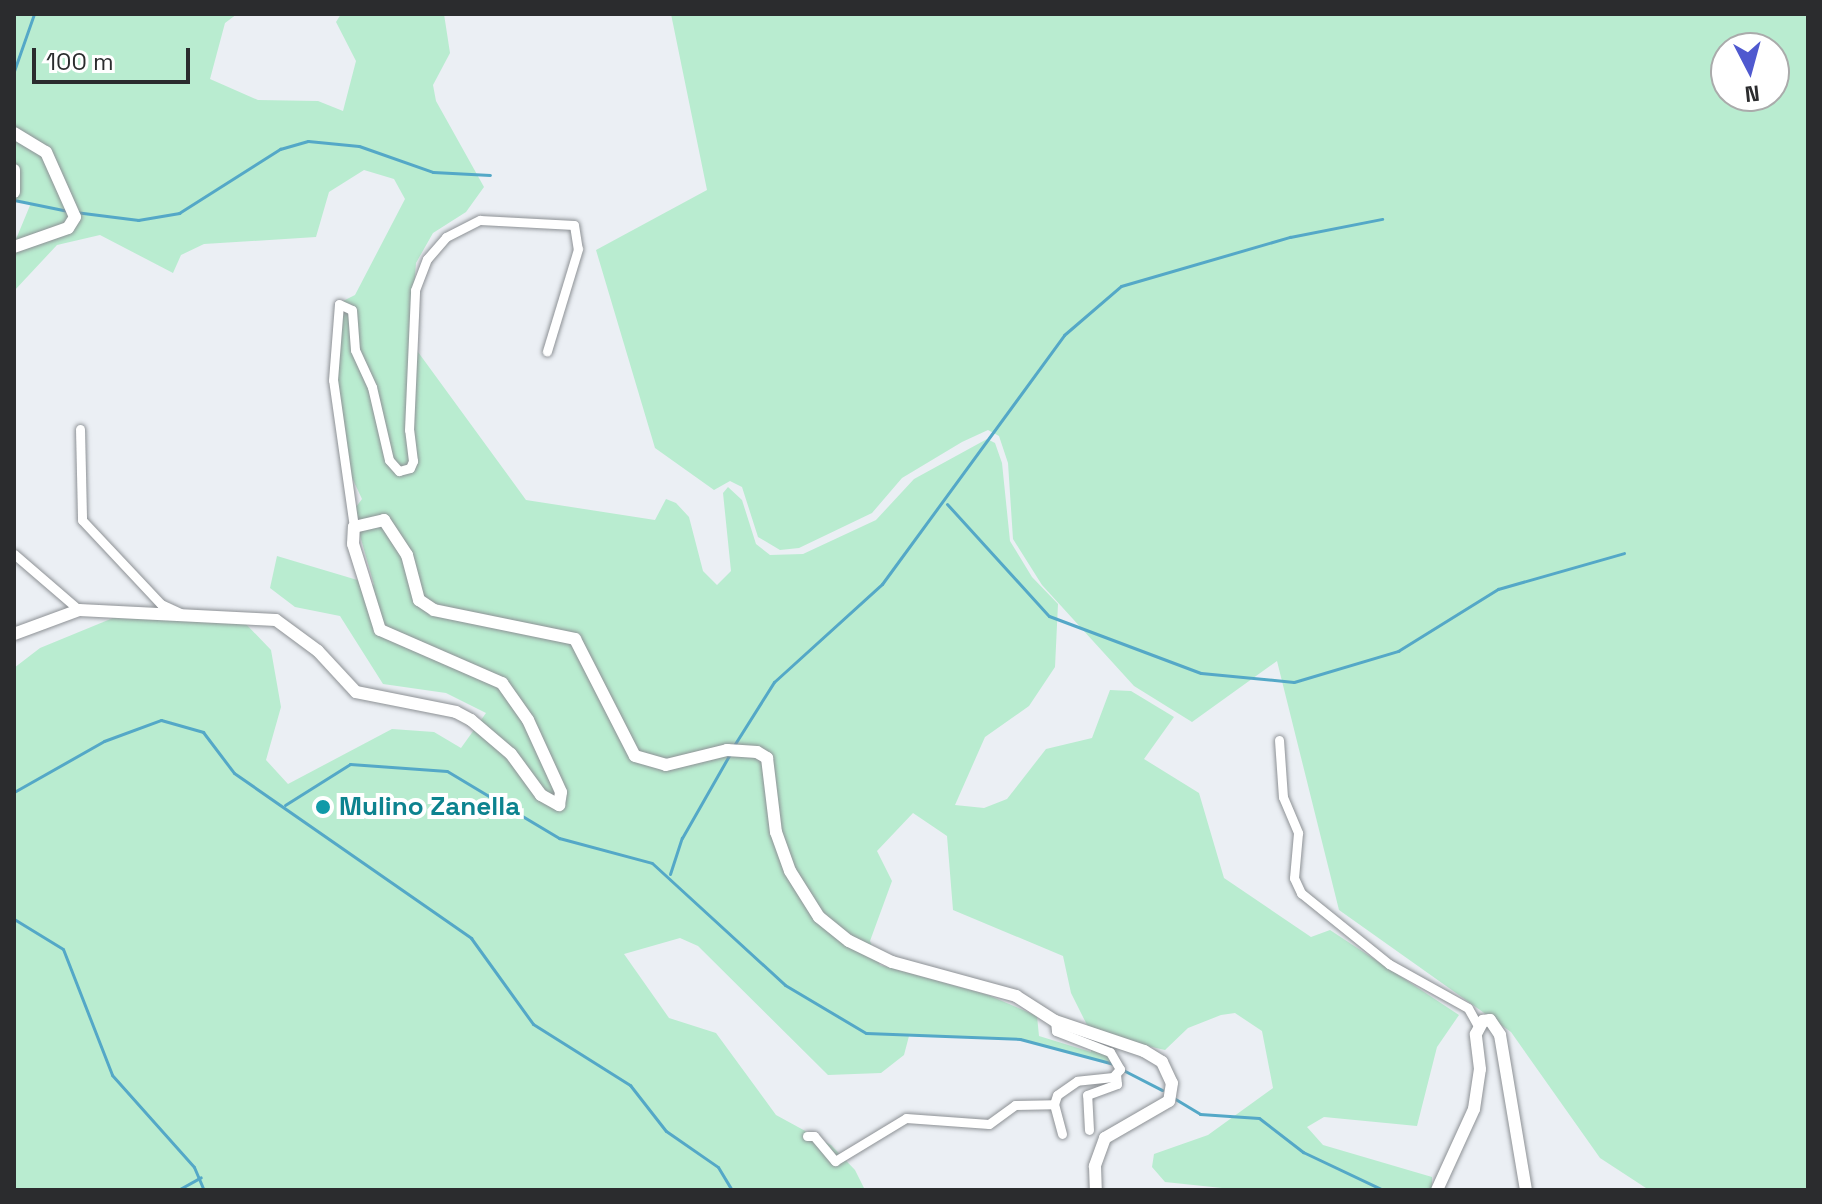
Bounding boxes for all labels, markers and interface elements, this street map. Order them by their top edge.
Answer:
scale bar [36,32,194,82]
north arrow [1710,32,1790,112]
text: 100 m [46,46,114,77]
text: N [1744,79,1761,109]
place label: Mulino Zanella [339,791,520,823]
marker: Mulino Zanella [314,798,332,816]

